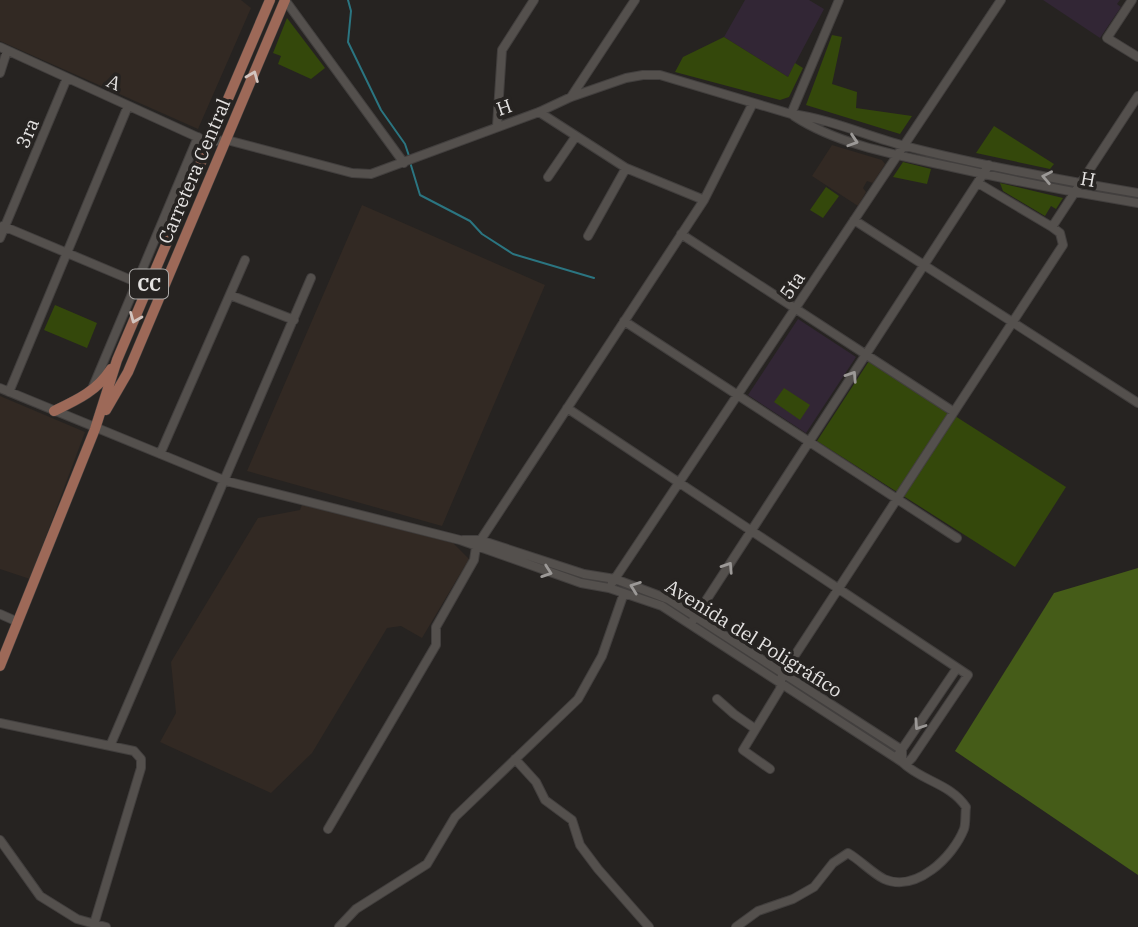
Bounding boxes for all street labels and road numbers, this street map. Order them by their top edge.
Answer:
street label: A [103,68,125,96]
street label: H [493,93,515,121]
street label: Carretera Central [153,95,235,247]
street label: 3ra [10,114,44,152]
street label: H [1079,166,1097,192]
street label: 5ta [774,266,810,304]
road number: CC [130,270,168,298]
street label: Avenida del Poligráfico [661,574,847,702]

